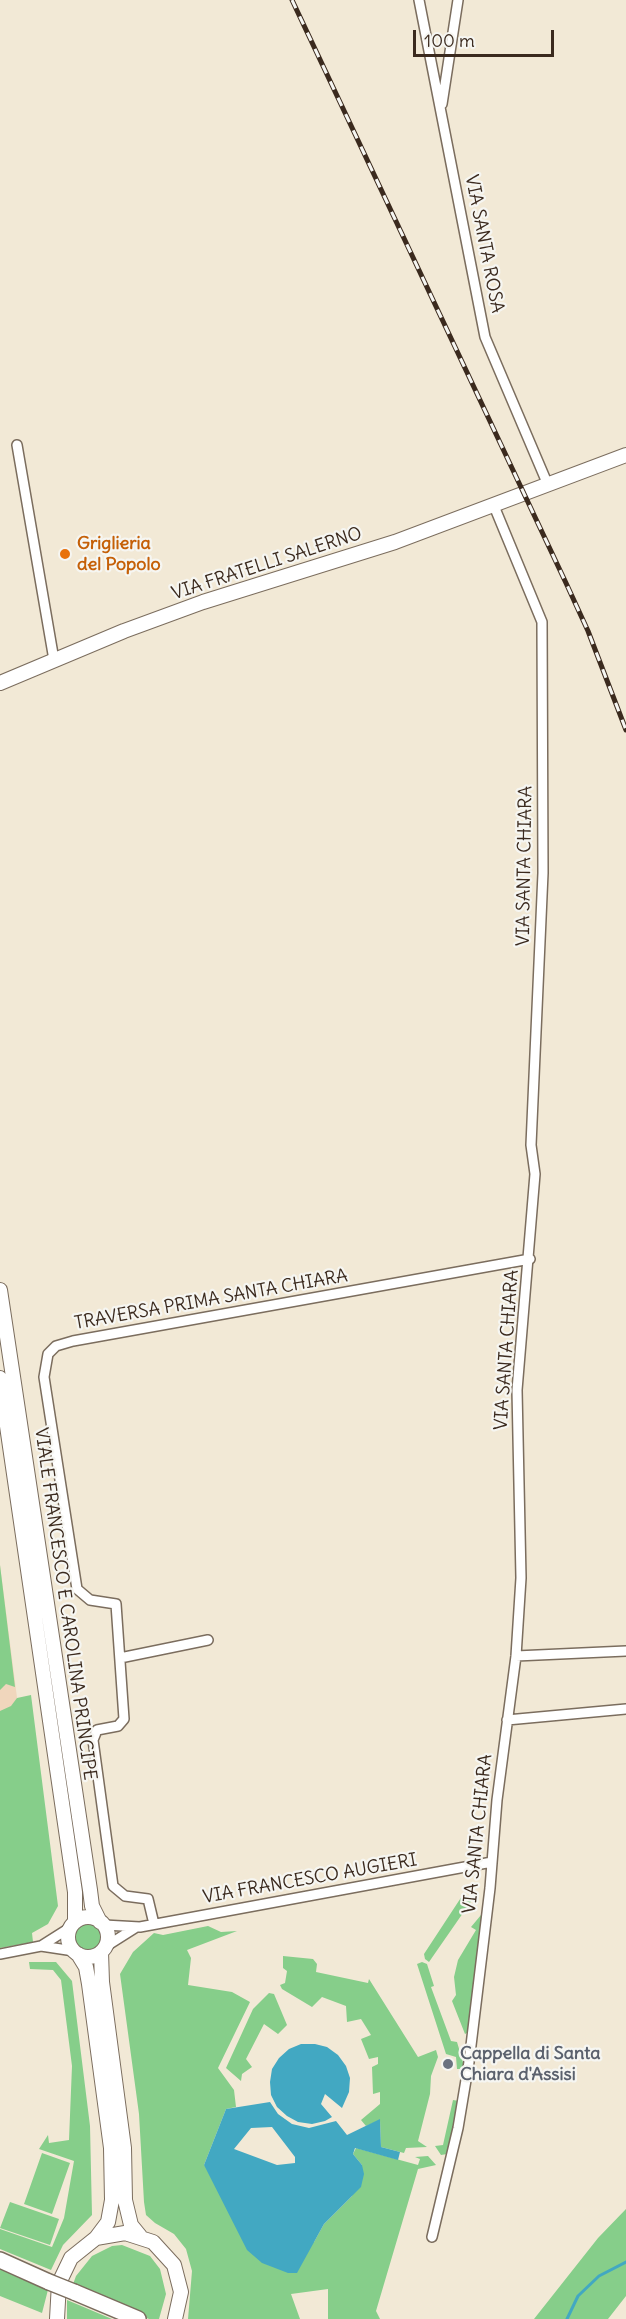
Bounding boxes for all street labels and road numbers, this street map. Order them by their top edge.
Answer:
street label: VIA SANTA ROSA [460,173,508,315]
street label: VIA FRATELLI SALERNO [169,523,365,605]
street label: VIA SANTA CHIARA [513,786,537,946]
street label: TRAVERSA PRIMA SANTA CHIARA [73,1265,349,1335]
street label: VIA SANTA CHIARA [491,1269,523,1431]
street label: VIALE FRANCESCO E CAROLINA PRINCIPE [30,1426,100,1782]
street label: VIA SANTA CHIARA [459,1753,497,1915]
street label: VIA FRANCESCO AUGIERI [201,1850,419,1908]

